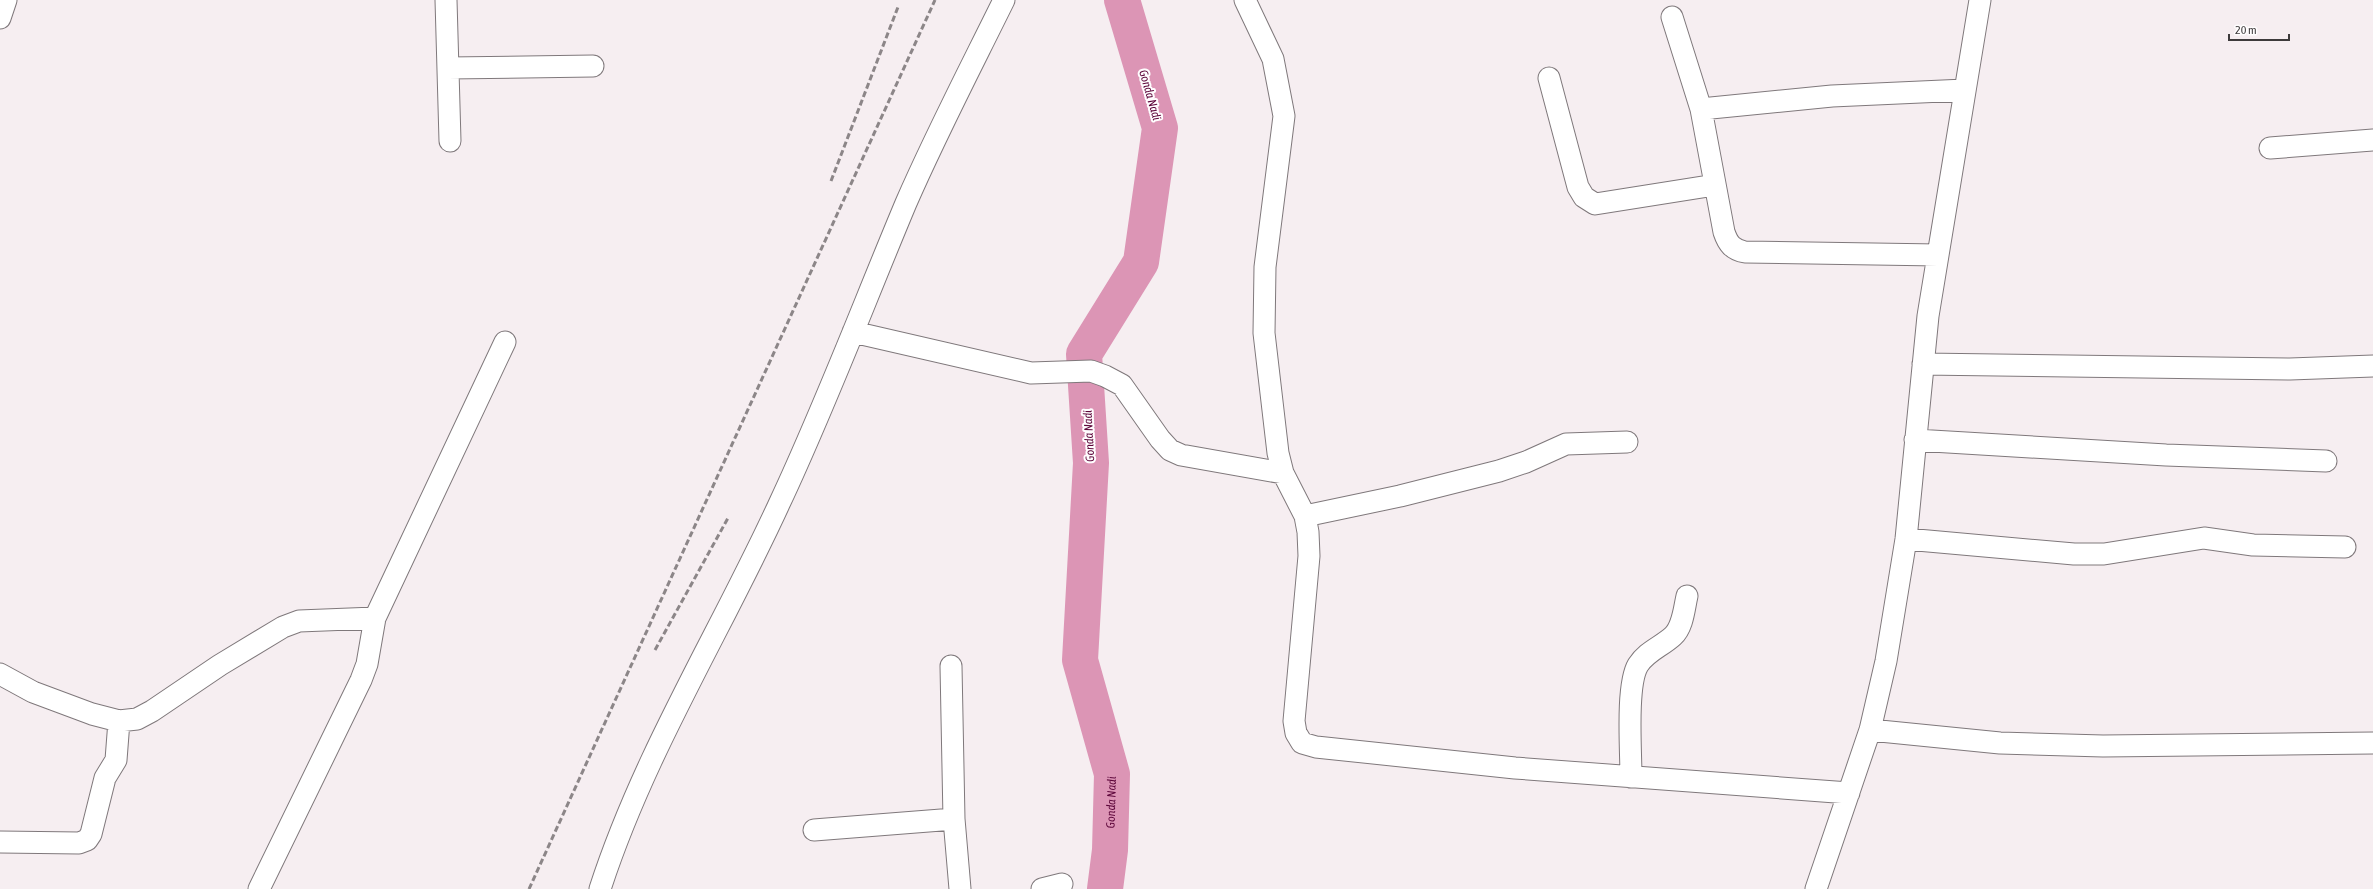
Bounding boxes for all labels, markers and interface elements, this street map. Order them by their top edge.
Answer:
scale bar [2229,16,2289,42]
text: 20 m [2235,23,2257,37]
water label: Gonda Nadi [1136,68,1164,122]
water label: Gonda Nadi [1081,410,1097,462]
water label: Gonda Nadi [1104,776,1119,828]

